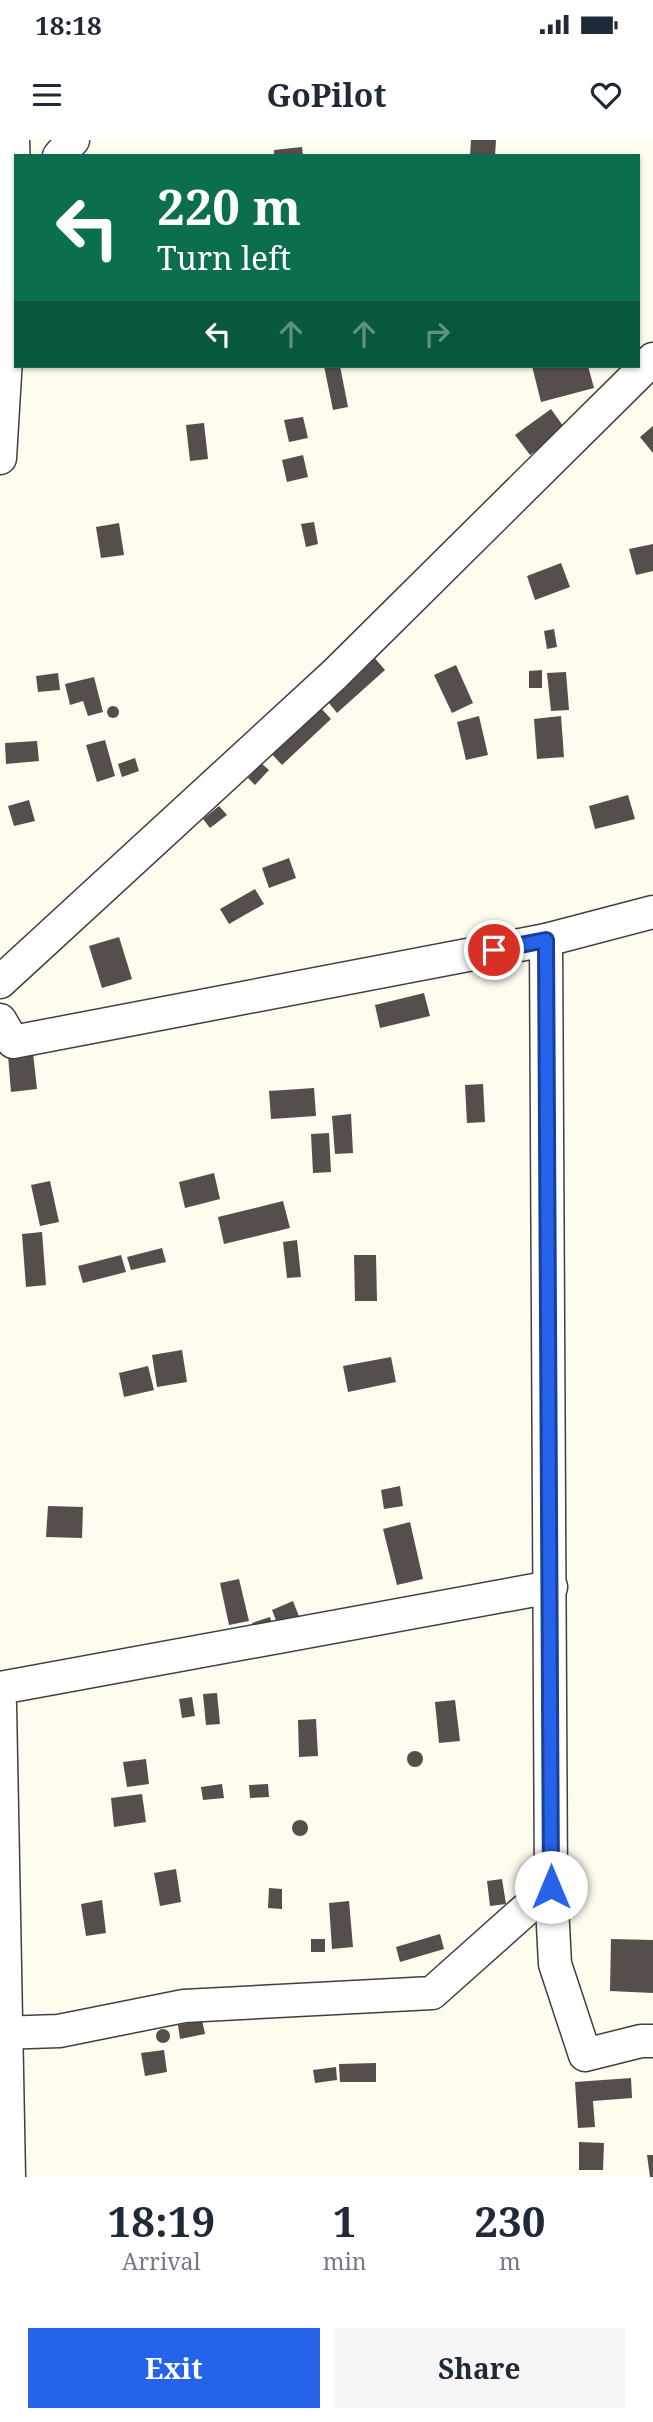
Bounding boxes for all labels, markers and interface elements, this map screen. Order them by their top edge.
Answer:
text: 18:18 [35,7,102,43]
text: GoPilot [267,73,386,116]
icon: menu [28,76,66,114]
icon: heart [587,76,625,114]
text: 220 m [157,173,301,239]
icon: left [42,182,133,273]
text: Turn left [157,236,291,279]
icon: left [199,315,237,353]
icon: ahead [272,315,310,353]
icon: ahead [345,315,383,353]
icon: right [418,315,456,353]
pin [464,920,524,980]
icon: arrive [475,931,513,969]
position arrow [514,1850,588,1924]
text: 18:19 [108,2192,215,2249]
text: 1 [333,2192,357,2249]
text: 230 [474,2192,545,2249]
text: Arrival [122,2245,201,2277]
text: min [323,2245,367,2277]
text: m [499,2245,521,2277]
button: Exit [28,2328,320,2408]
button: Share [334,2328,625,2408]

